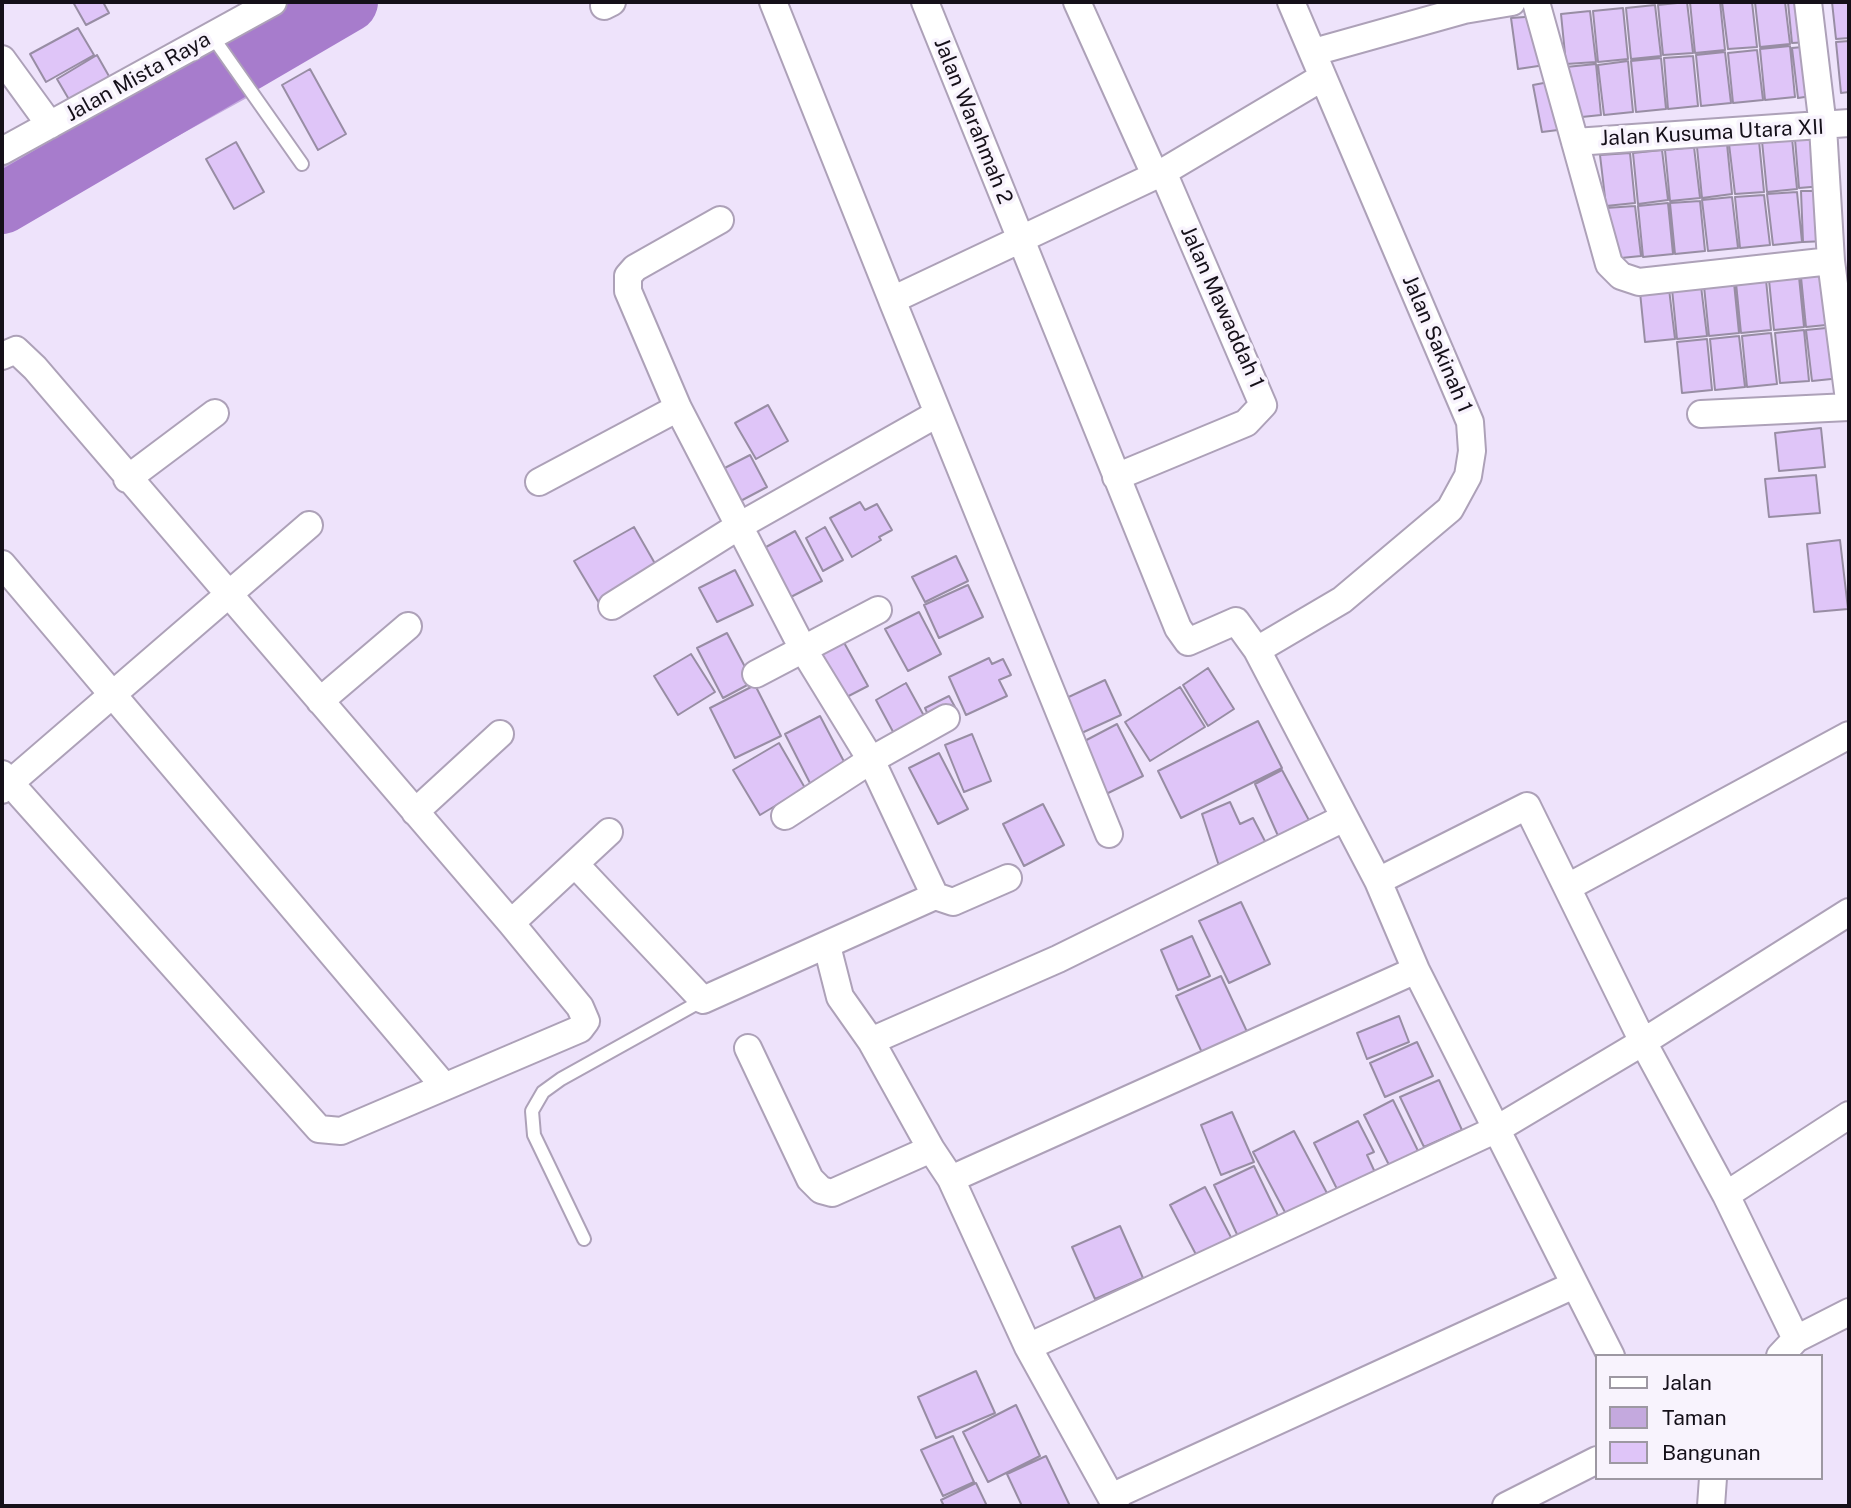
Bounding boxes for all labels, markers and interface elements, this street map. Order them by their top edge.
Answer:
street label: Jalan Mista Raya [61,27,215,127]
street label: Jalan Warahmah 2 [928,34,1018,208]
street label: Jalan Kusuma Utara XII [1599,115,1825,151]
street label: Jalan Mawaddah 1 [1175,222,1269,392]
street label: Jalan Sakinah 1 [1397,271,1477,417]
legend [1596,1354,1823,1480]
text: Jalan [1662,1370,1712,1395]
text: Taman [1662,1405,1727,1430]
text: Bangunan [1662,1440,1761,1465]

